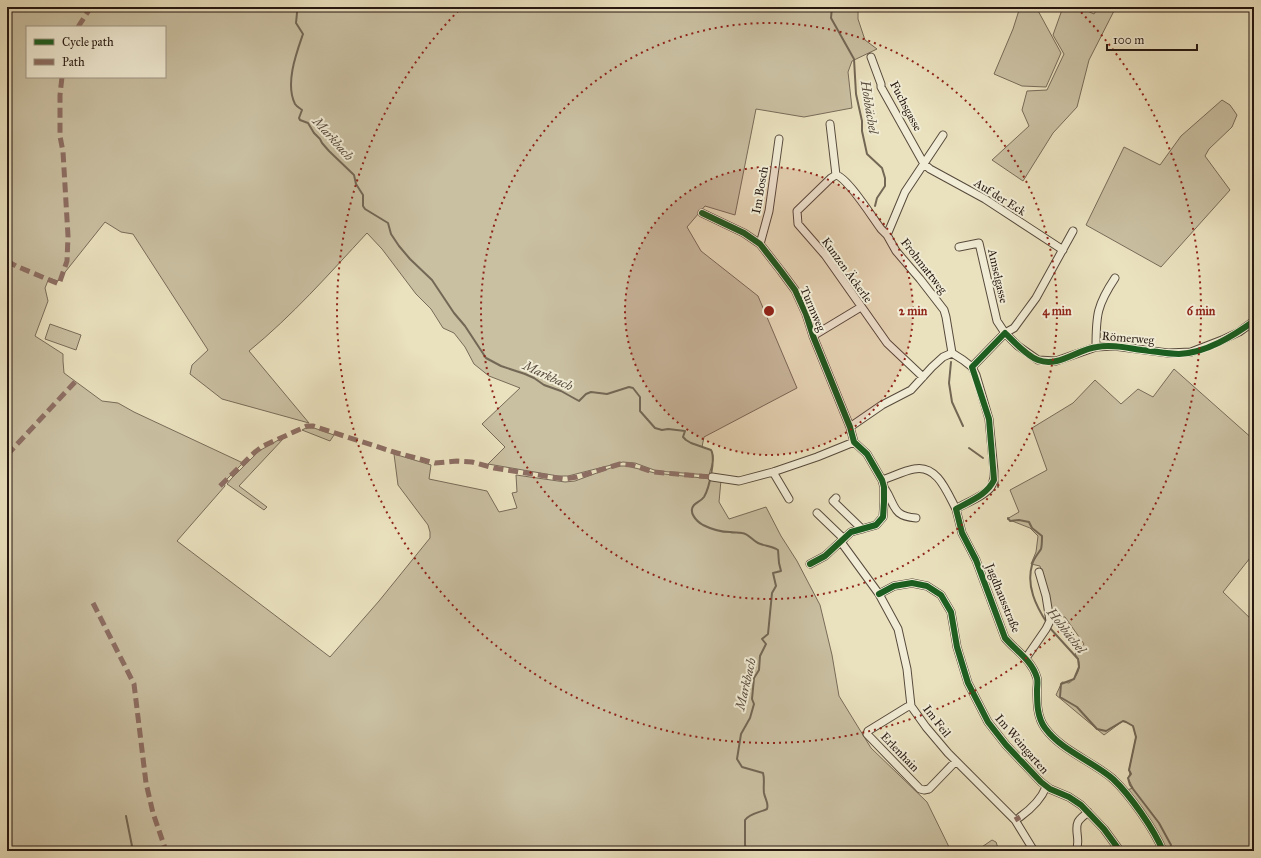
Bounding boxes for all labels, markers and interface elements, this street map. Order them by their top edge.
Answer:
legend [26,26,166,78]
scale bar [1107,26,1197,52]
text: 100 m [1113,33,1144,47]
text: Cycle path [62,35,114,49]
text: Path [62,55,85,69]
water label: Hohbächel [857,78,881,136]
street label: Fuchsgasse [886,79,925,134]
water label: Markbach [308,112,357,165]
street label: Im Bosch [749,165,771,215]
street label: Auf der Eck [971,175,1029,219]
street label: Kunzen Äckerle [819,234,876,305]
street label: Frohmattweg [897,235,950,298]
street label: Amselgasse [984,247,1011,305]
street label: Turmweg [796,285,829,334]
centre of rings [762,304,776,318]
text: 2 min [899,304,928,318]
text: 4 min [1042,304,1072,319]
text: 6 min [1187,304,1216,318]
street label: Römerweg [1101,329,1155,348]
water label: Markbach [519,357,576,395]
street label: Jagdhausstraße [981,560,1023,635]
water label: Hohbächel [1043,604,1090,658]
water label: Markbach [732,656,760,714]
street label: Im Feil [920,702,954,740]
street label: Im Weingarten [992,711,1052,778]
street label: Erlenhain [878,729,922,775]

